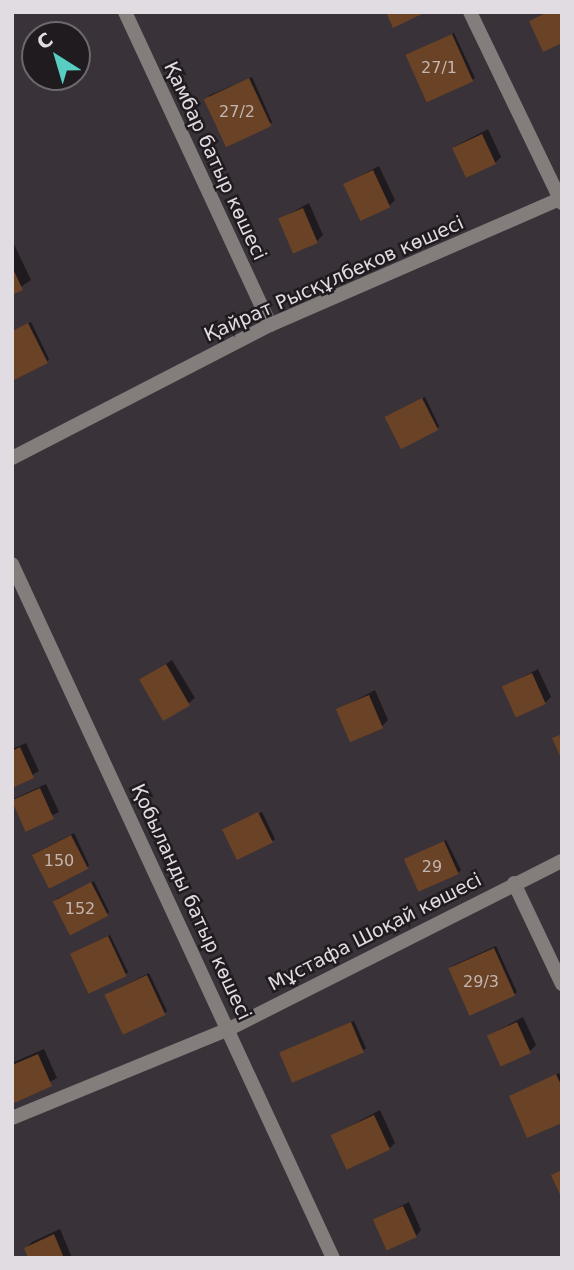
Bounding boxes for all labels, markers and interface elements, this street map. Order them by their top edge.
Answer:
north arrow [21,21,91,91]
text: С [32,28,57,54]
street label: Қамбар батыр көшесі [159,58,271,264]
house number: 27/1 [421,58,457,78]
house number: 27/2 [219,102,255,122]
street label: Қайрат Рысқұлбеков көшесі [201,211,467,347]
street label: Қобыланды батыр көшесі [126,780,256,1024]
house number: 150 [44,851,74,871]
house number: 29 [422,857,442,877]
street label: Мұстафа Шоқай көшесі [265,868,485,996]
house number: 152 [65,899,95,919]
house number: 29/3 [463,972,499,992]

